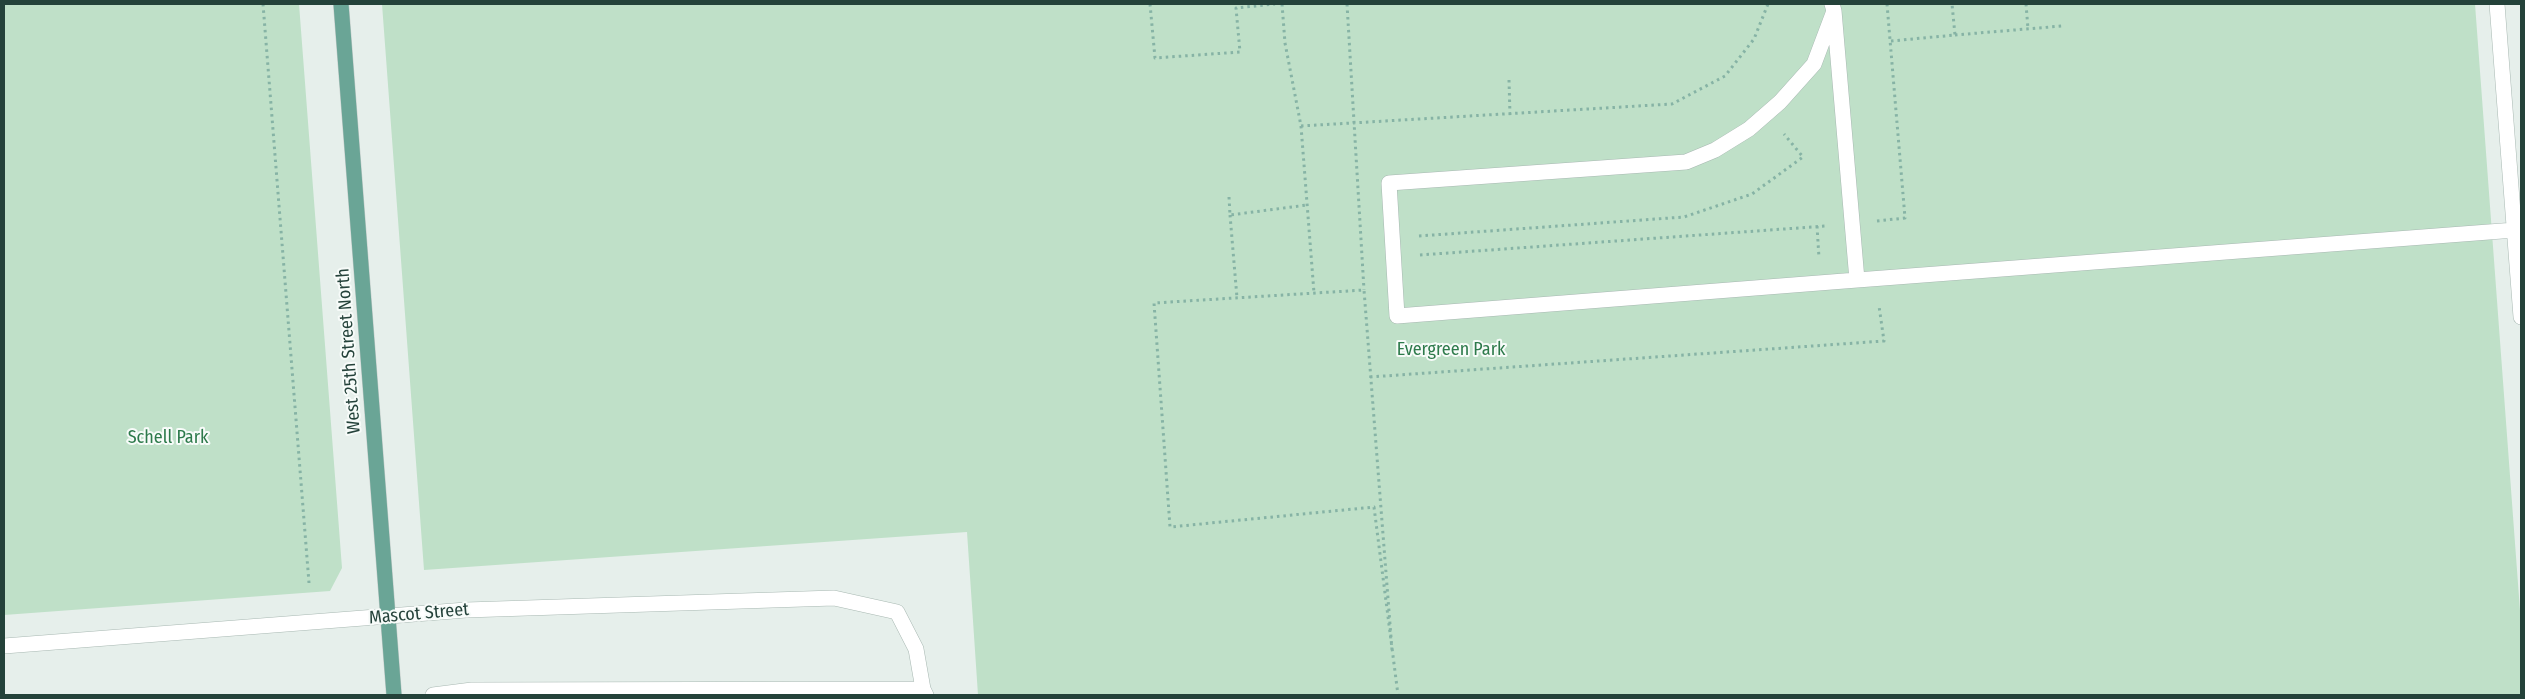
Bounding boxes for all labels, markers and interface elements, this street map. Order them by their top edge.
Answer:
street label: West 25th Street North [332,267,366,435]
park label: Evergreen Park [1397,339,1505,361]
park label: Schell Park [128,427,208,449]
street label: Mascot Street [368,599,470,629]

